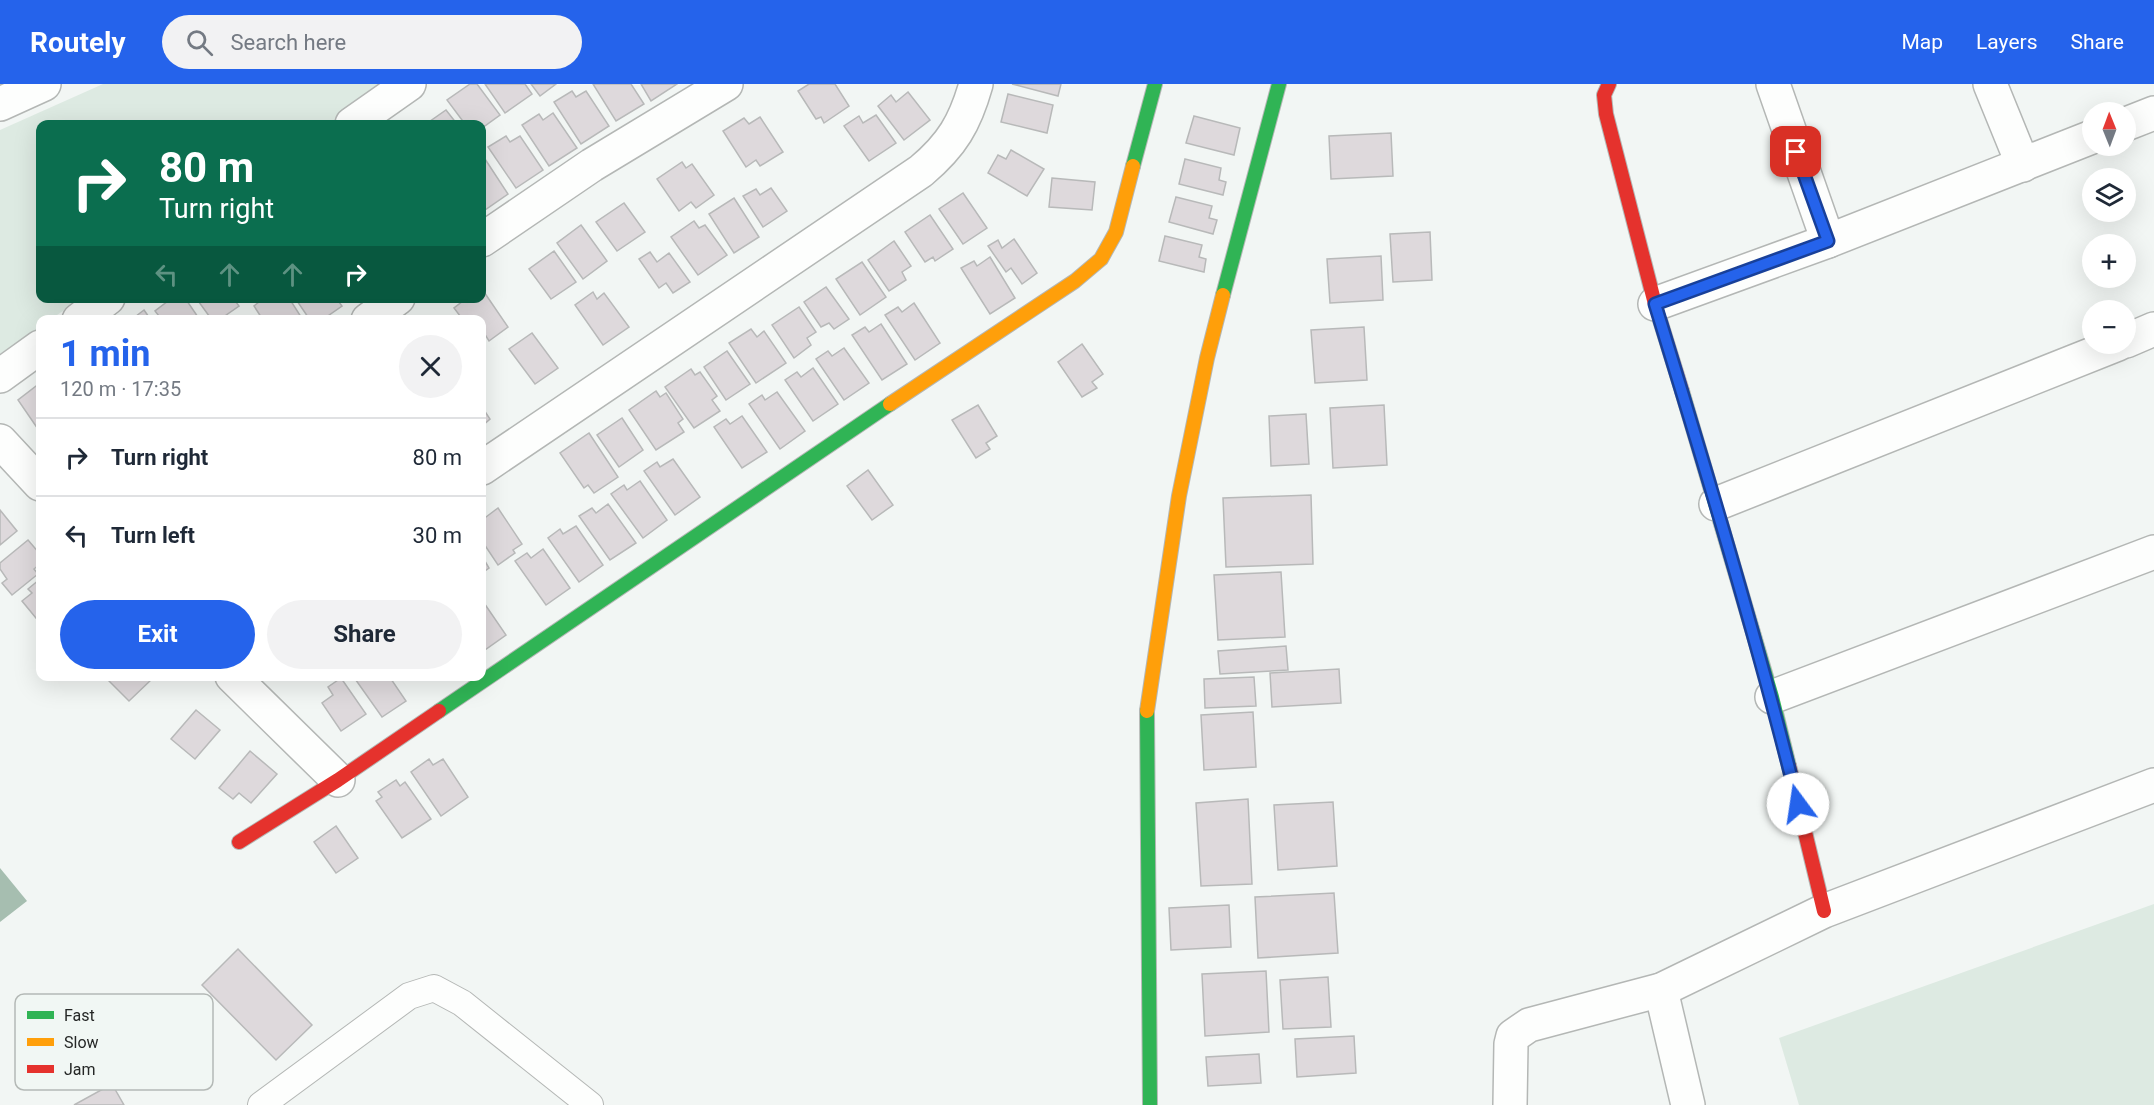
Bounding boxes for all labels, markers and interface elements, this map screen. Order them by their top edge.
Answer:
search box [162,15,582,69]
text: Routely [30,26,126,59]
icon: search [183,26,216,59]
text: Search here [231,30,346,55]
text: Map [1901,30,1943,54]
text: Layers [1976,30,2037,54]
text: Share [2070,30,2124,54]
north arrow [2082,102,2136,156]
map controls [2082,102,2136,354]
pin [1770,126,1821,177]
icon: arrive [1779,135,1812,168]
text: 80 m [159,143,254,192]
icon: right [60,144,138,222]
button: layers [2082,168,2136,222]
text: Turn right [159,193,274,225]
button: + [2082,234,2136,288]
icon: left [150,258,183,291]
icon: ahead [213,258,246,291]
icon: ahead [276,258,309,291]
icon: right [339,258,372,291]
button: − [2082,300,2136,354]
text: 1 min [60,333,151,375]
button: close [399,335,462,398]
text: 120 m · 17:35 [60,377,181,401]
icon: right [60,441,93,474]
text: Turn right [111,445,208,470]
text: 80 m [413,445,462,470]
icon: left [60,519,93,552]
text: Turn left [111,523,195,548]
text: 30 m [413,523,462,548]
button: Exit [60,600,255,669]
button: Share [267,600,462,669]
position arrow [1766,772,1830,836]
legend [15,994,213,1090]
text: Fast [64,1006,95,1025]
text: Slow [64,1033,99,1052]
text: Jam [64,1060,96,1079]

